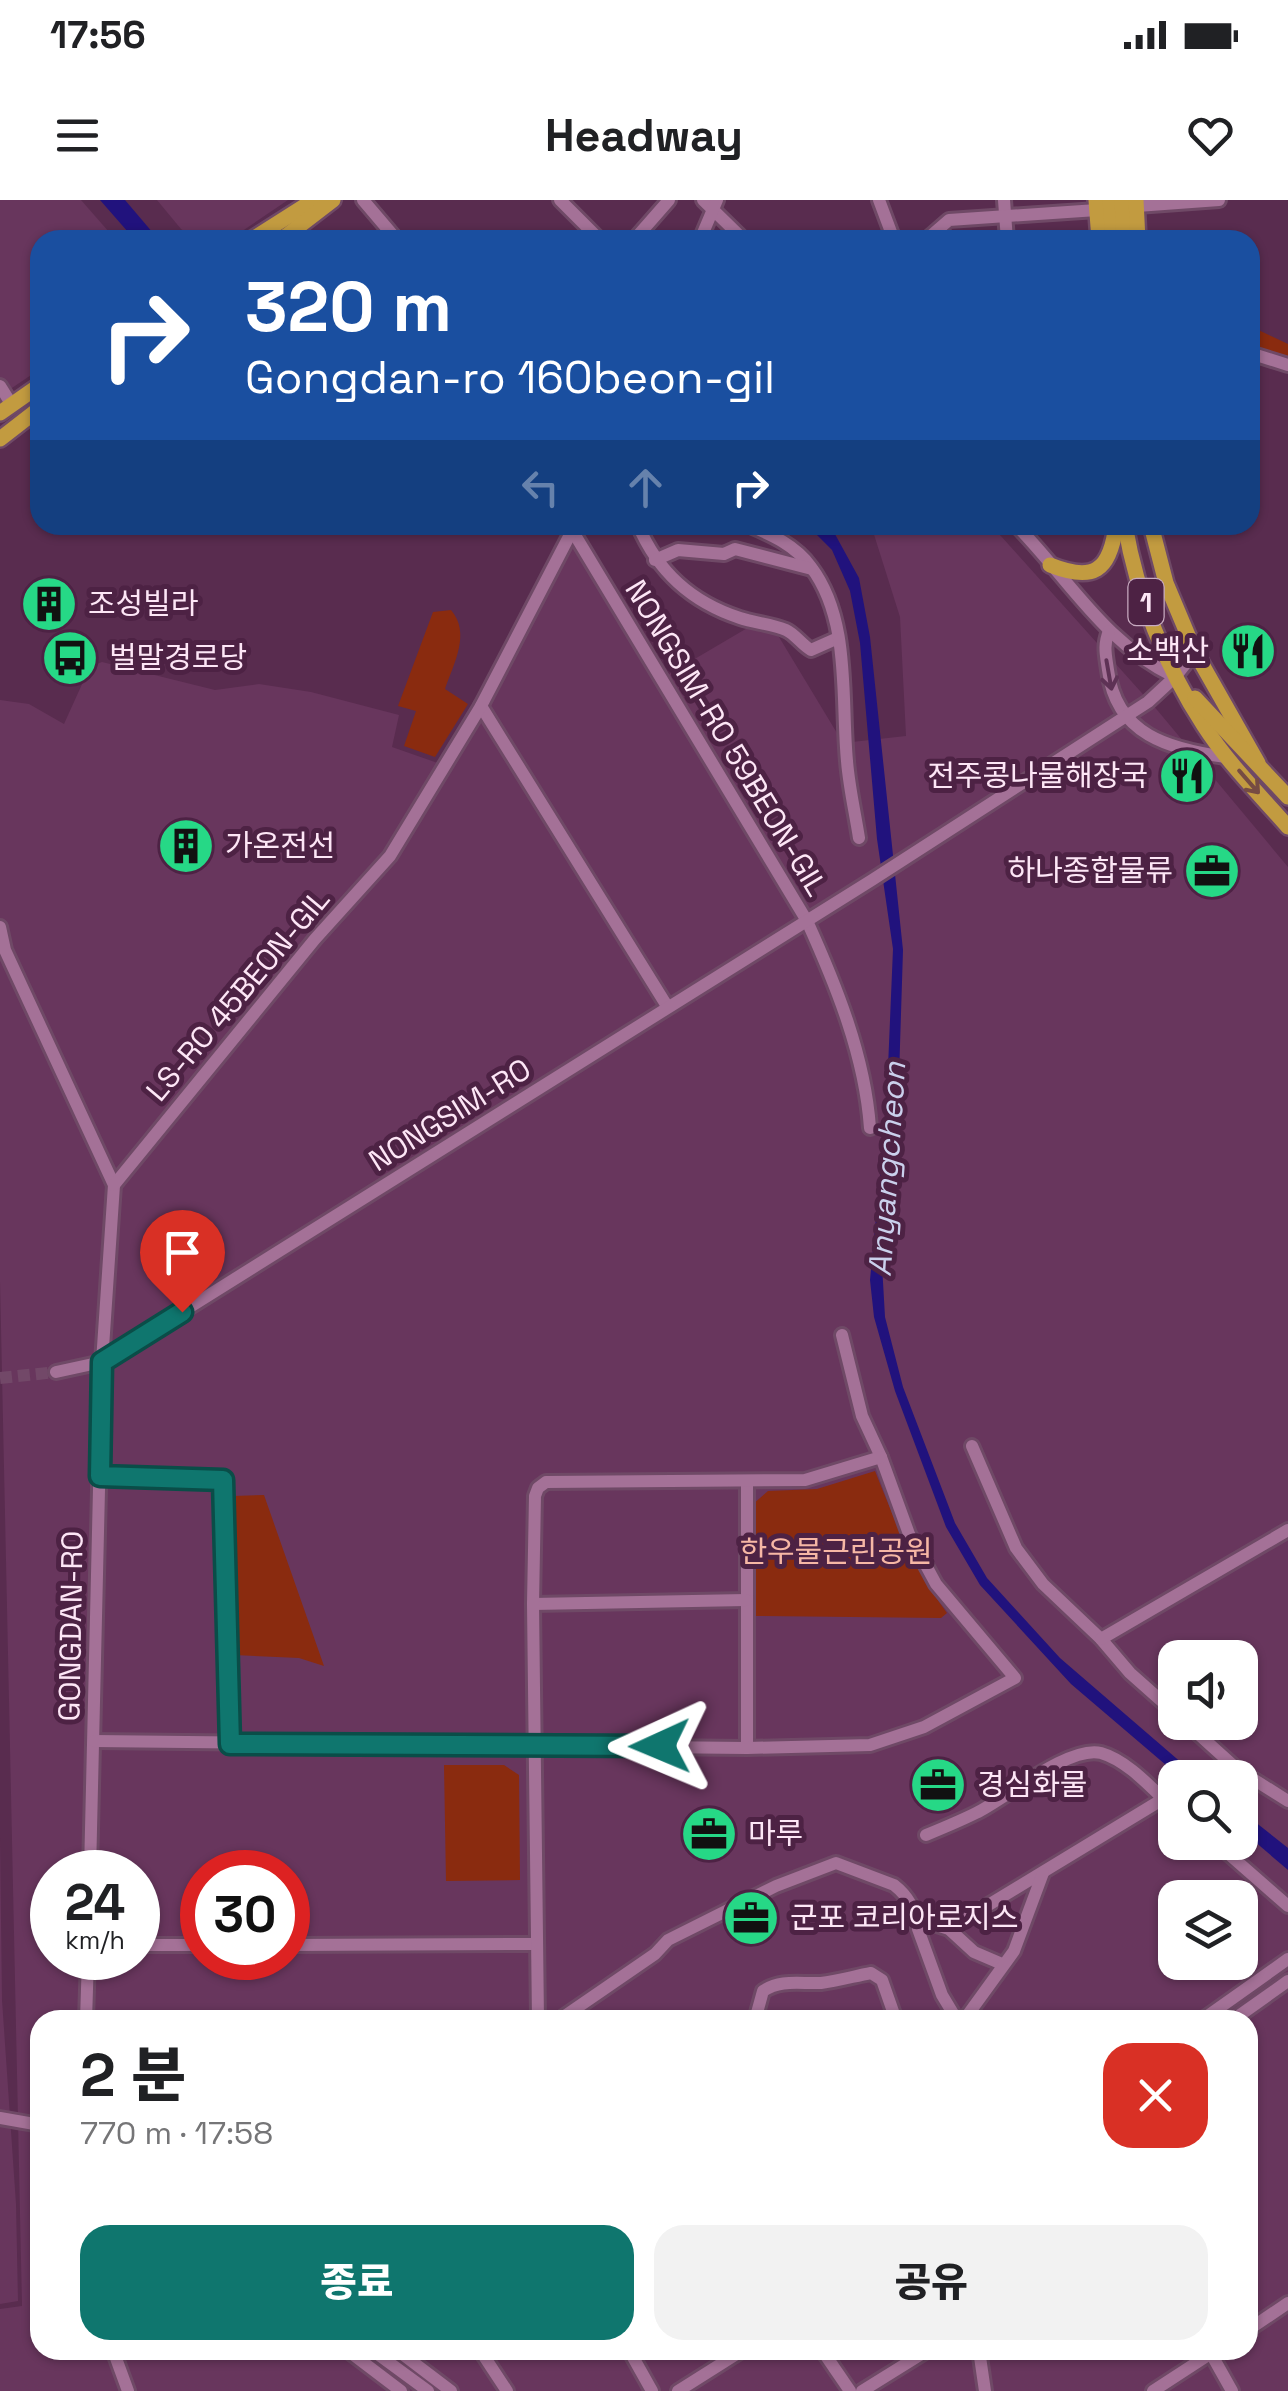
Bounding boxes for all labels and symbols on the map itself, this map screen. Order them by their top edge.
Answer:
street label: NONGSIM-RO 59BEON-GIL [617,573,836,903]
building icon: 조성빌라 [19,574,79,634]
road number: 1 [1128,579,1164,625]
place label: 조성빌라 [88,584,199,623]
restaurant icon: 소백산 [1218,621,1278,681]
bus stop icon: 벌말경로당 [40,628,100,688]
place label: 소백산 [1126,631,1209,670]
place label: 벌말경로당 [109,638,247,677]
one-way arrow [1100,658,1119,690]
restaurant icon: 전주콩나물해장국 [1157,746,1217,806]
place label: 전주콩나물해장국 [927,756,1148,795]
one-way arrow [1237,769,1259,795]
building icon: 가온전선 [156,816,216,876]
place label: 가온전선 [225,826,335,865]
office icon: 하나종합물류 [1182,841,1242,901]
place label: 하나종합물류 [1007,851,1173,890]
street label: LS-RO 45BEON-GIL [137,880,338,1109]
street label: NONGSIM-RO [361,1049,538,1180]
water label: Anyangcheon [860,1059,915,1278]
pin [140,1210,225,1313]
street label: GONGDAN-RO [49,1530,92,1722]
park label: 한우물근린공원 [739,1532,933,1571]
position arrow [608,1694,712,1798]
office icon: 경심화물 [908,1755,968,1815]
place label: 경심화물 [977,1765,1087,1804]
office icon: 마루 [679,1804,739,1864]
place label: 마루 [748,1814,803,1853]
speed limit sign: 30 [180,1850,310,1980]
office icon: 군포 코리아로지스 [721,1888,781,1948]
place label: 군포 코리아로지스 [790,1898,1019,1937]

